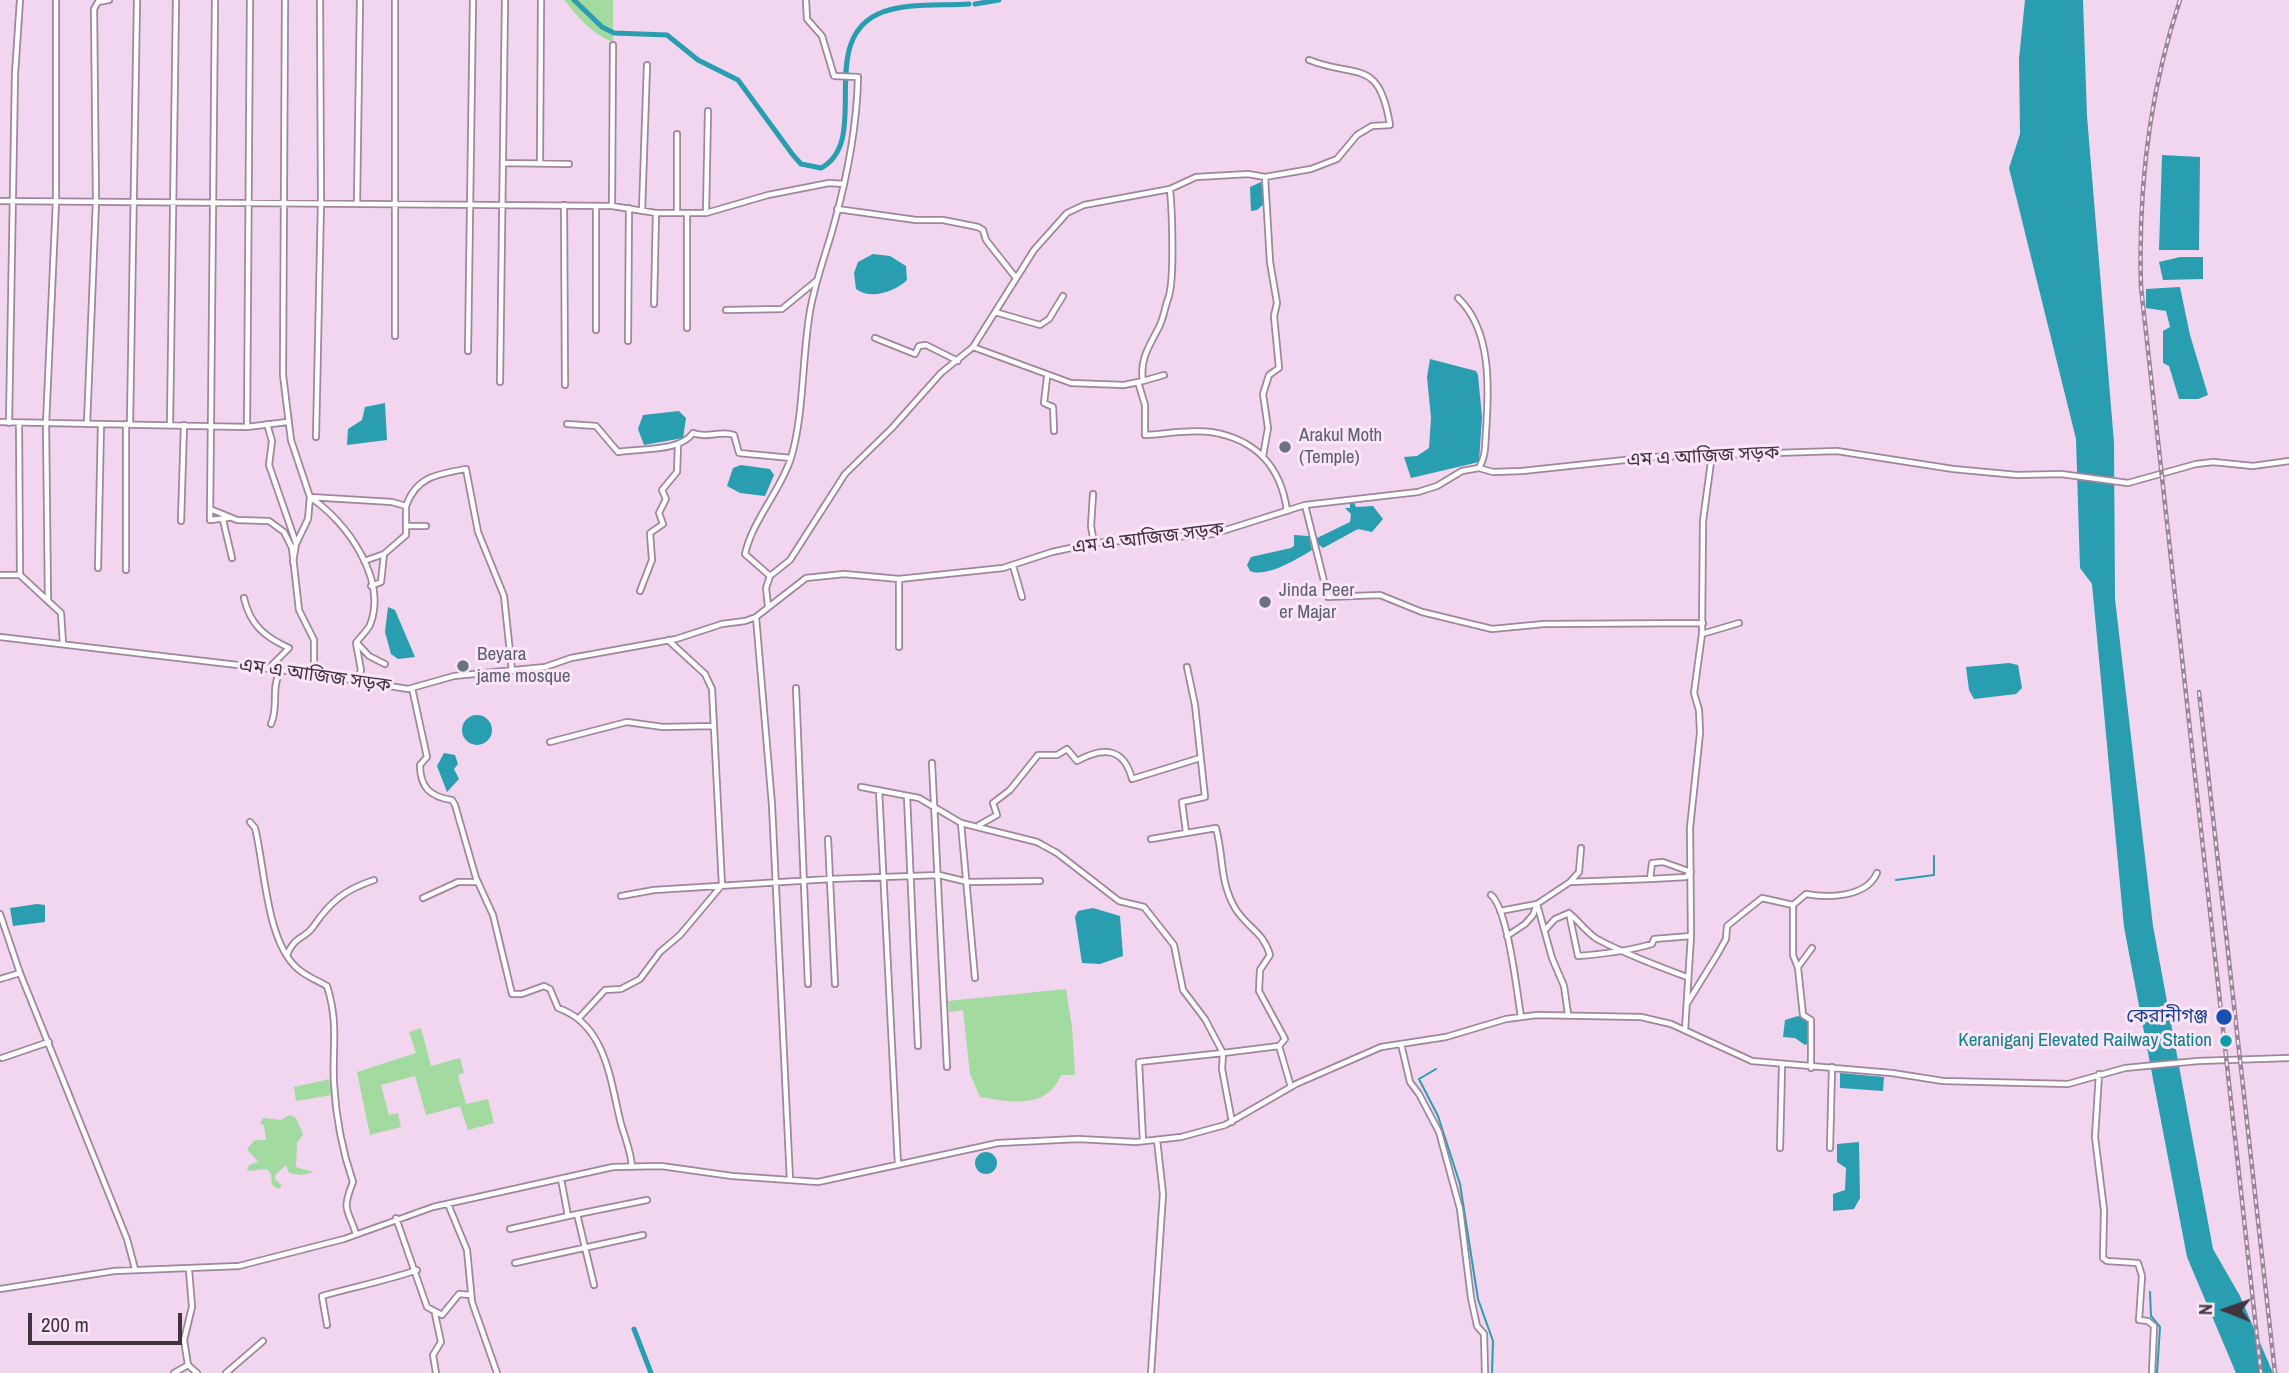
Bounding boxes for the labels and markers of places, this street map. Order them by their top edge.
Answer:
place label: Arakul Moth (Temple) [1299,425,1382,469]
marker: Arakul Moth (Temple) [1277,439,1293,455]
place label: Jinda Peer er Majar [1279,580,1354,624]
marker: Jinda Peer er Majar [1257,594,1273,610]
place label: Beyara jame mosque [477,644,571,688]
marker: Beyara jame mosque [455,658,471,674]
place label: কেরানীগঞ্জ [2126,1006,2208,1028]
marker: কেরানীগঞ্জ [2214,1007,2234,1027]
place label: Keraniganj Elevated Railway Station [1958,1030,2212,1052]
marker: Keraniganj Elevated Railway Station [2218,1033,2234,1049]

